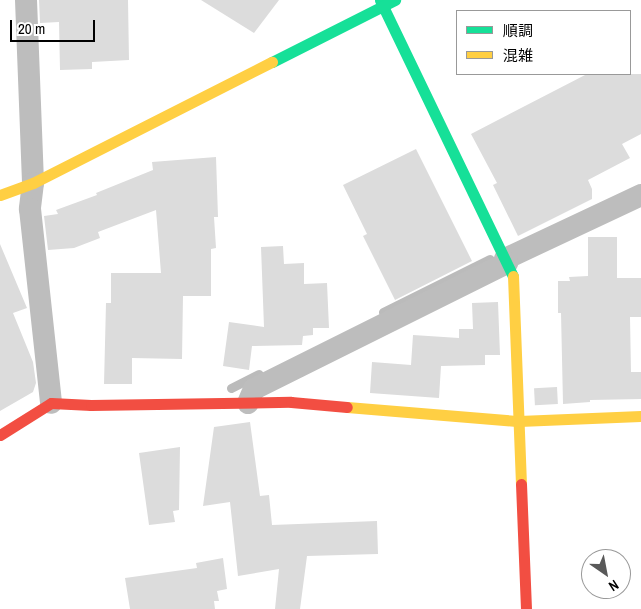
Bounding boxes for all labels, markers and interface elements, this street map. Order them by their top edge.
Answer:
scale bar [12,10,98,42]
legend [456,10,631,75]
text: 20 m [18,18,45,39]
text: 順調 [503,20,533,41]
text: 混雑 [503,45,533,66]
north arrow [581,549,631,599]
text: N [605,576,622,596]

